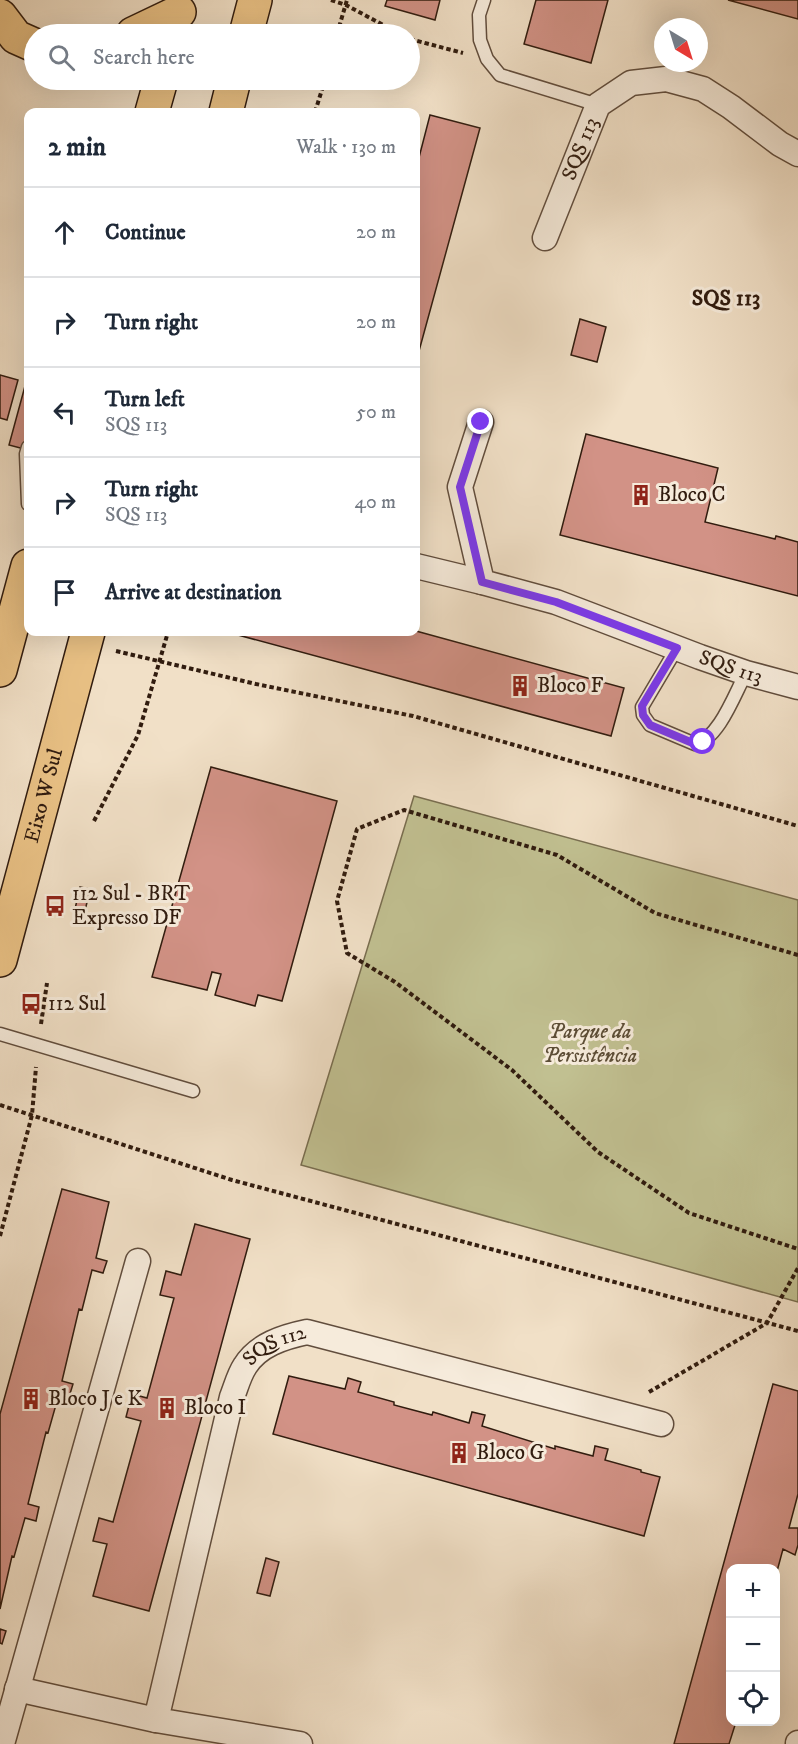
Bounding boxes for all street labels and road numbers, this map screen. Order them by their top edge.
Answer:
street label: SQS 113 [556,114,605,184]
street label: SQS 113 [695,645,765,690]
street label: Eixo W Sul [19,745,69,846]
street label: SQS 112 [237,1319,309,1371]

